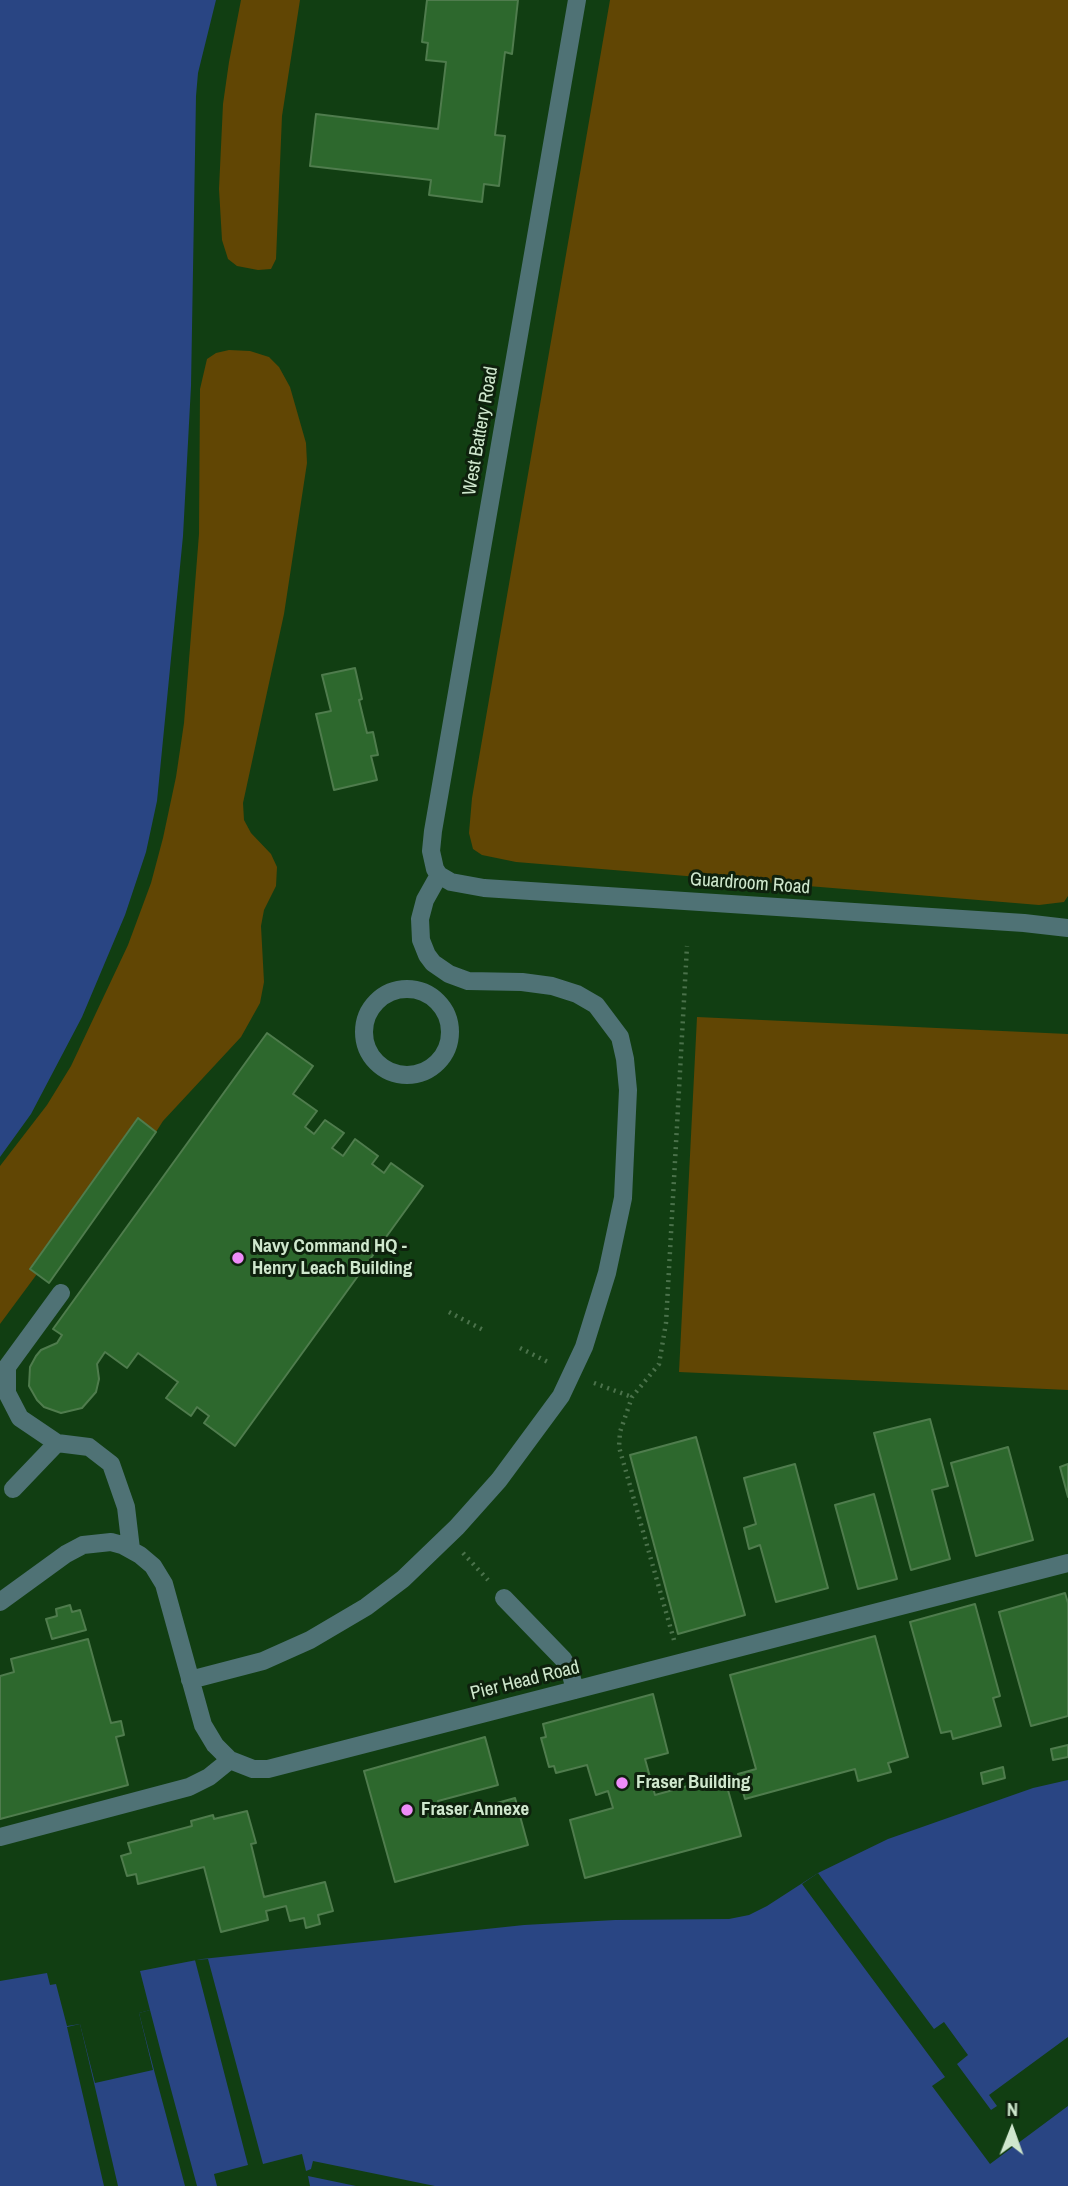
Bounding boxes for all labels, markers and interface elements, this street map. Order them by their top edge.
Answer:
street label: West Battery Road [458,365,504,497]
street label: Guardroom Road [689,868,811,900]
place label: Navy Command HQ - Henry Leach Building [252,1236,412,1280]
marker: Navy Command HQ - Henry Leach Building [230,1250,246,1266]
street label: Pier Head Road [468,1656,582,1706]
place label: Fraser Building [636,1772,750,1794]
marker: Fraser Building [614,1775,630,1791]
place label: Fraser Annexe [421,1799,529,1821]
marker: Fraser Annexe [399,1802,415,1818]
north arrow [977,2095,1047,2165]
text: N [1007,2096,1018,2122]

